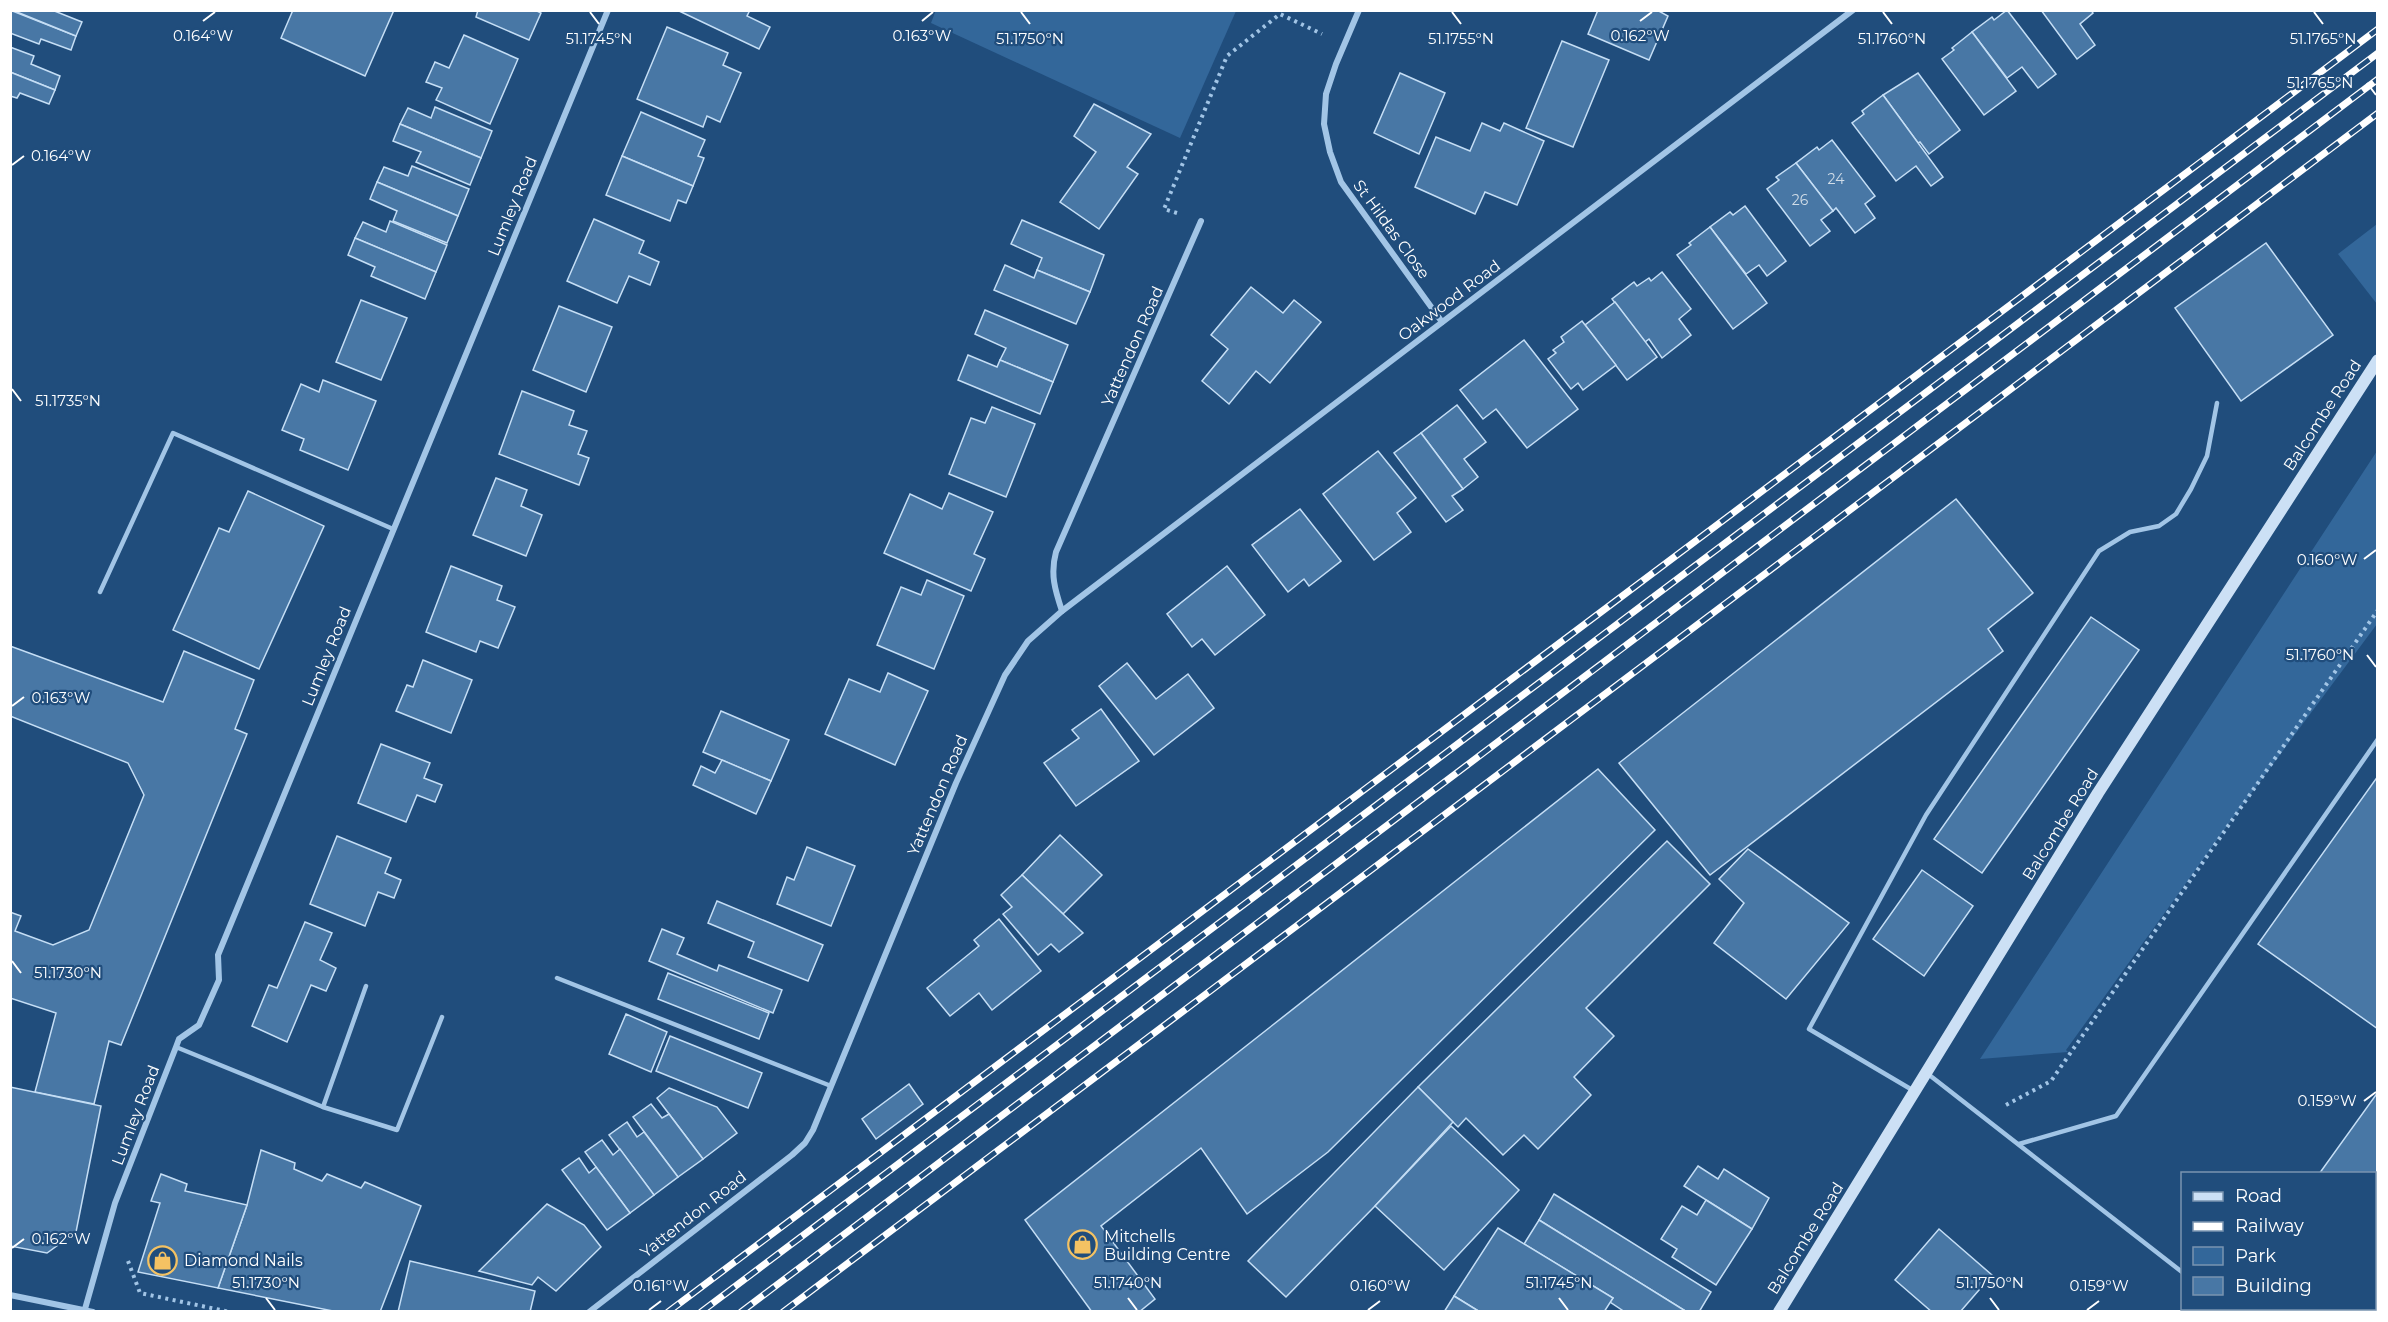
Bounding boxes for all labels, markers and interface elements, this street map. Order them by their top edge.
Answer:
text: 0.164°W [173,26,233,45]
text: 0.163°W [893,26,952,45]
text: 0.162°W [1610,26,1670,45]
text: 51.1745°N [566,29,632,48]
text: 51.1750°N [996,29,1064,48]
text: 51.1755°N [1428,29,1494,48]
text: 51.1760°N [1858,29,1926,48]
text: 51.1765°N [2290,29,2356,48]
text: 51.1765°N [2287,73,2353,92]
text: 0.164°W [31,146,91,165]
street label: Lumley Road [484,154,541,259]
house number: 24 [1828,170,1845,188]
street label: St Hildas Close [1349,176,1434,282]
house number: 26 [1792,191,1809,209]
street label: Oakwood Road [1395,256,1504,345]
street label: Yattendon Road [1097,283,1167,409]
street label: Balcombe Road [2280,356,2365,474]
text: 51.1735°N [35,391,101,410]
text: 0.160°W [2297,550,2358,569]
street label: Lumley Road [298,604,355,709]
text: 51.1760°N [2286,645,2354,664]
text: 0.163°W [32,688,91,707]
street label: Yattendon Road [903,732,971,858]
street label: Balcombe Road [2018,765,2102,884]
text: 51.1730°N [34,963,102,982]
street label: Lumley Road [108,1062,163,1168]
text: 0.159°W [2297,1091,2357,1110]
street label: Yattendon Road [637,1167,750,1262]
legend [2181,1172,2376,1310]
street label: Balcombe Road [1763,1179,1847,1298]
text: Road [2235,1185,2282,1207]
text: Railway [2235,1215,2304,1237]
place label: Mitchells Building Centre [1104,1227,1230,1264]
text: 0.162°W [31,1229,91,1248]
shop icon: Mitchells Building Centre [1067,1229,1099,1261]
shop icon: Diamond Nails [147,1244,179,1276]
text: Park [2235,1245,2276,1267]
place label: Diamond Nails [184,1251,303,1270]
text: 51.1730°N [232,1273,300,1292]
text: 51.1740°N [1094,1273,1162,1292]
text: 51.1745°N [1526,1273,1592,1292]
text: 51.1750°N [1956,1273,2024,1292]
text: Building [2235,1275,2312,1297]
text: 0.161°W [633,1276,689,1295]
text: 0.160°W [1350,1276,1411,1295]
text: 0.159°W [2069,1276,2129,1295]

